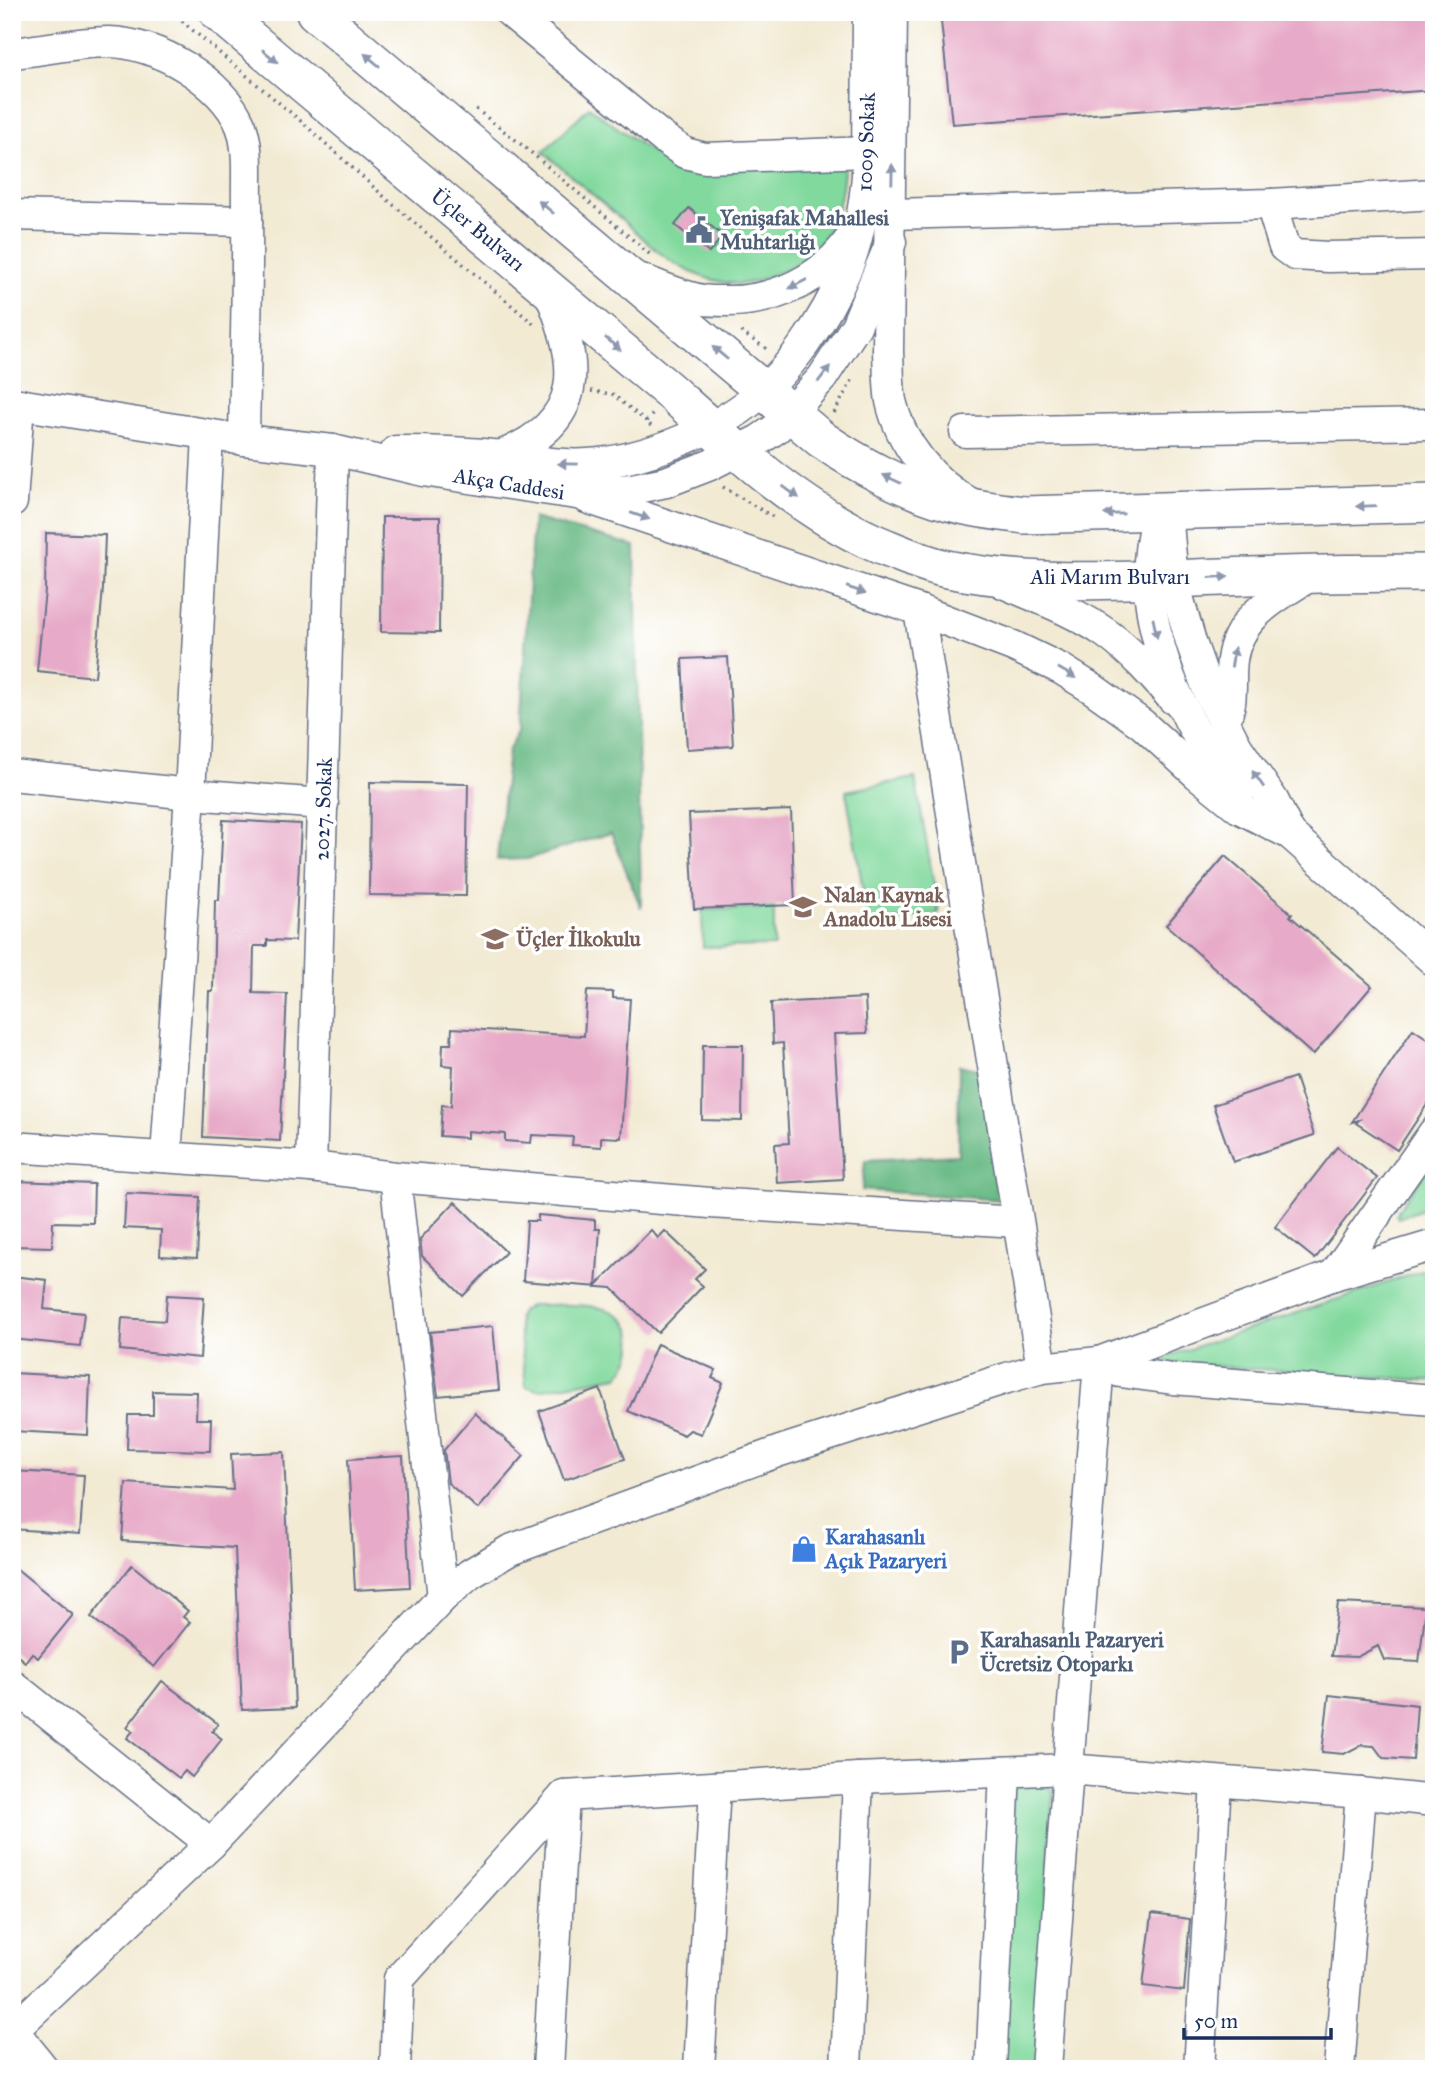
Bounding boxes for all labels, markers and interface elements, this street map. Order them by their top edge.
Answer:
one-way arrow [262,48,279,63]
one-way arrow [363,53,381,68]
street label: 1009 Sokak [851,92,881,192]
one-way arrow [886,163,897,185]
street label: Üçler Bulvarı [426,183,531,277]
one-way arrow [537,199,555,215]
place label: Yenişafak Mahallesi Muhtarlığı [719,205,889,255]
public building icon: Yenişafak Mahallesi Muhtarlığı [684,215,714,245]
one-way arrow [788,278,808,290]
one-way arrow [605,336,622,351]
one-way arrow [711,346,729,361]
one-way arrow [817,364,831,383]
one-way arrow [556,458,578,470]
street label: Akça Caddesi [450,462,567,506]
one-way arrow [882,473,902,485]
one-way arrow [782,484,800,498]
one-way arrow [1354,500,1376,511]
one-way arrow [1102,508,1124,519]
one-way arrow [630,511,651,522]
street label: Ali Marım Bulvarı [1029,564,1190,590]
one-way arrow [1208,571,1230,582]
one-way arrow [845,585,866,596]
one-way arrow [1150,617,1161,639]
one-way arrow [1228,646,1239,668]
one-way arrow [1057,667,1076,679]
street label: 2027. Sokak [308,757,338,861]
one-way arrow [1251,770,1265,788]
place label: Nalan Kaynak Anadolu Lisesi [822,882,952,932]
school or university icon: Nalan Kaynak Anadolu Lisesi [788,892,818,922]
school or university icon: Üçler İlkokulu [480,924,510,954]
place label: Üçler İlkokulu [516,925,642,952]
place label: Karahasanlı Açık Pazaryeri [823,1524,947,1574]
shop icon: Karahasanlı Açık Pazaryeri [789,1534,819,1564]
place label: Karahasanlı Pazaryeri Ücretsiz Otoparkı [980,1627,1164,1677]
parking icon: Karahasanlı Pazaryeri Ücretsiz Otoparkı [944,1637,974,1667]
scale bar [1184,1997,1330,2041]
text: 50 m [1194,2008,1239,2034]

